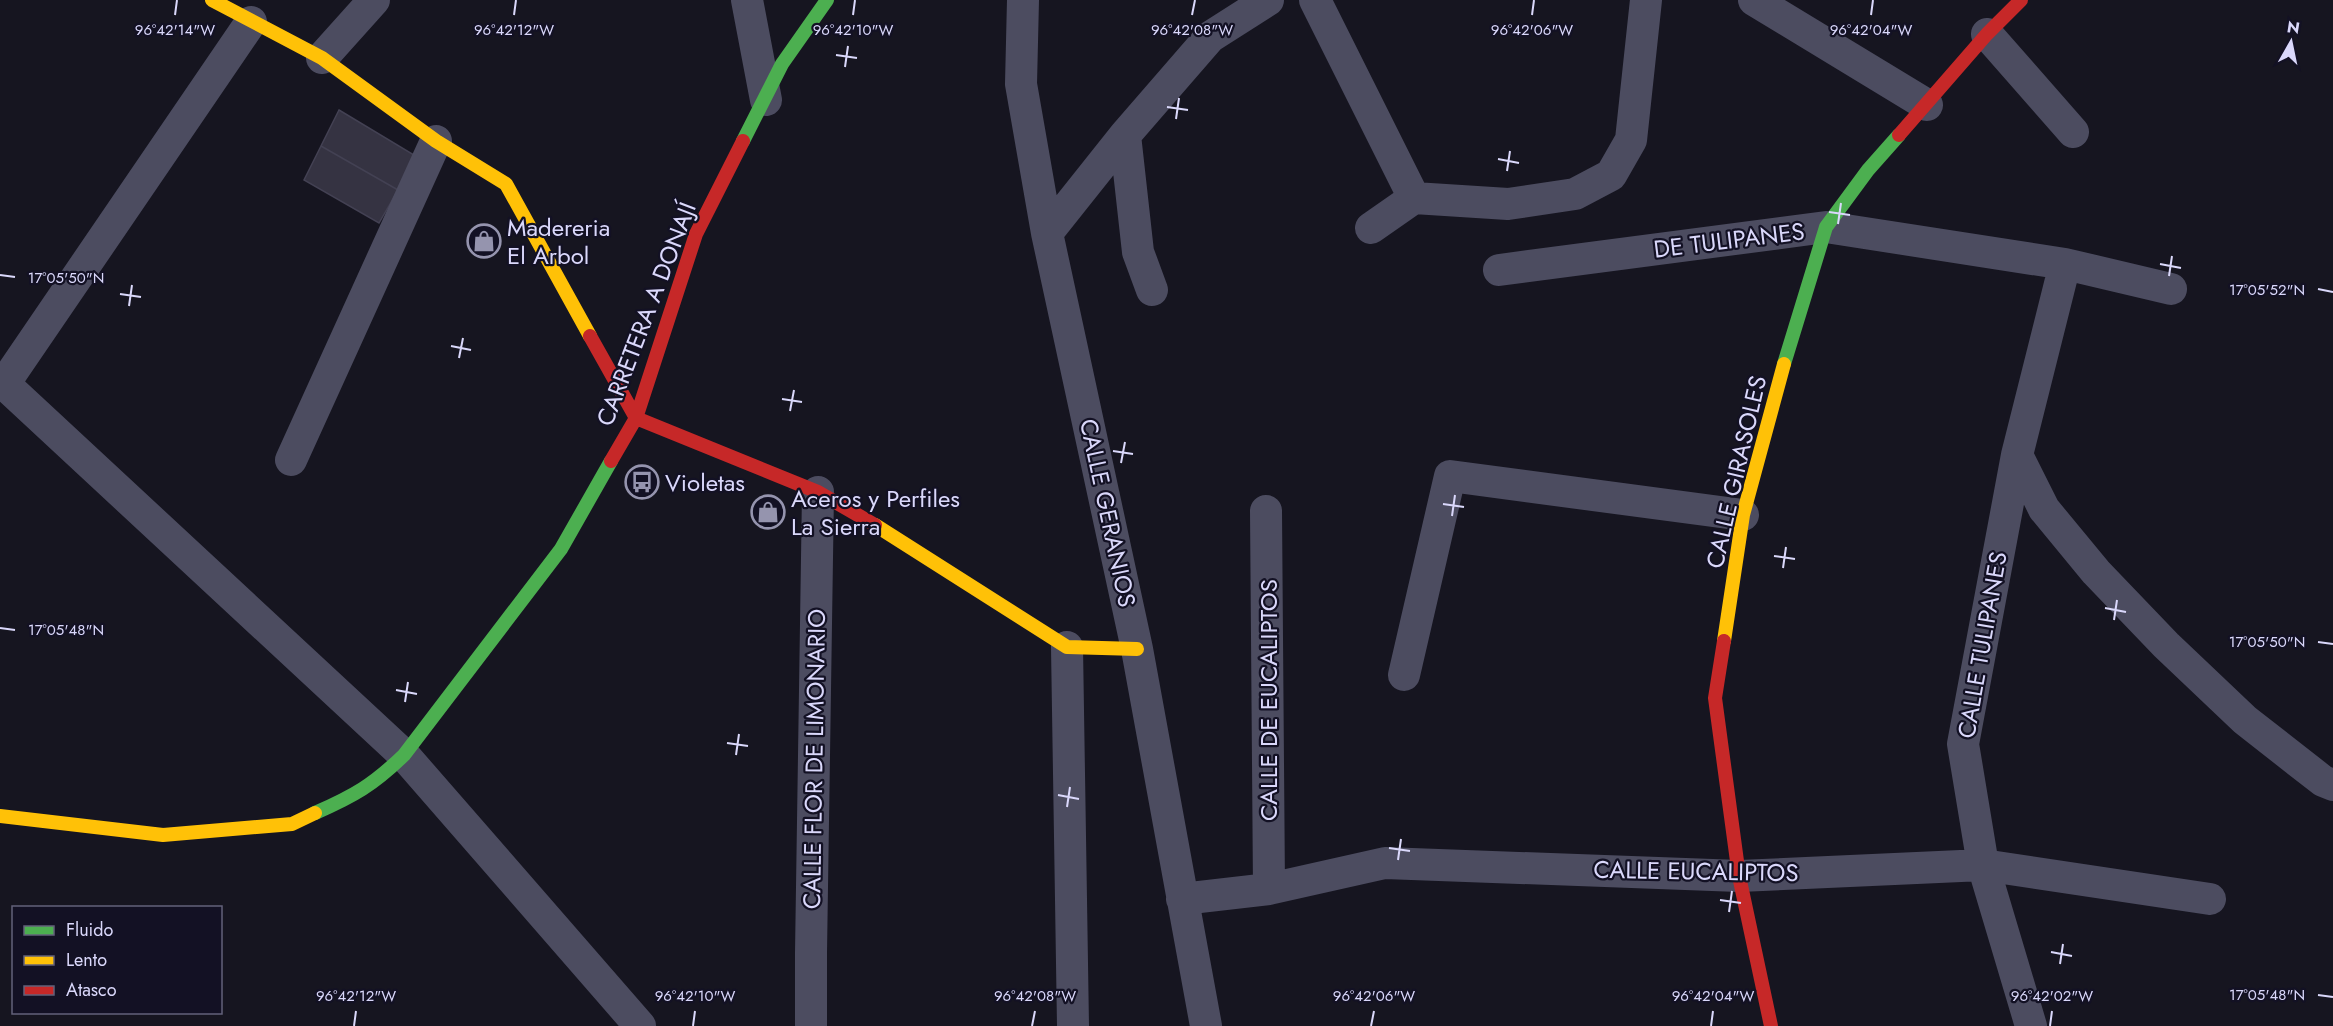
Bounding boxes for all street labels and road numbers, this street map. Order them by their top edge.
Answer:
street label: CARRETERA A DONAJÍ [587,196,705,431]
street label: DE TULIPANES [1652,213,1806,267]
street label: CALLE GIRASOLES [1697,372,1775,572]
street label: CALLE GERANIOS [1071,416,1145,610]
street label: CALLE TULIPANES [1948,549,2016,741]
street label: CALLE DE EUCALIPTOS [1251,579,1286,821]
street label: CALLE FLOR DE LIMONARIO [794,609,834,909]
street label: CALLE EUCALIPTOS [1593,852,1799,890]

